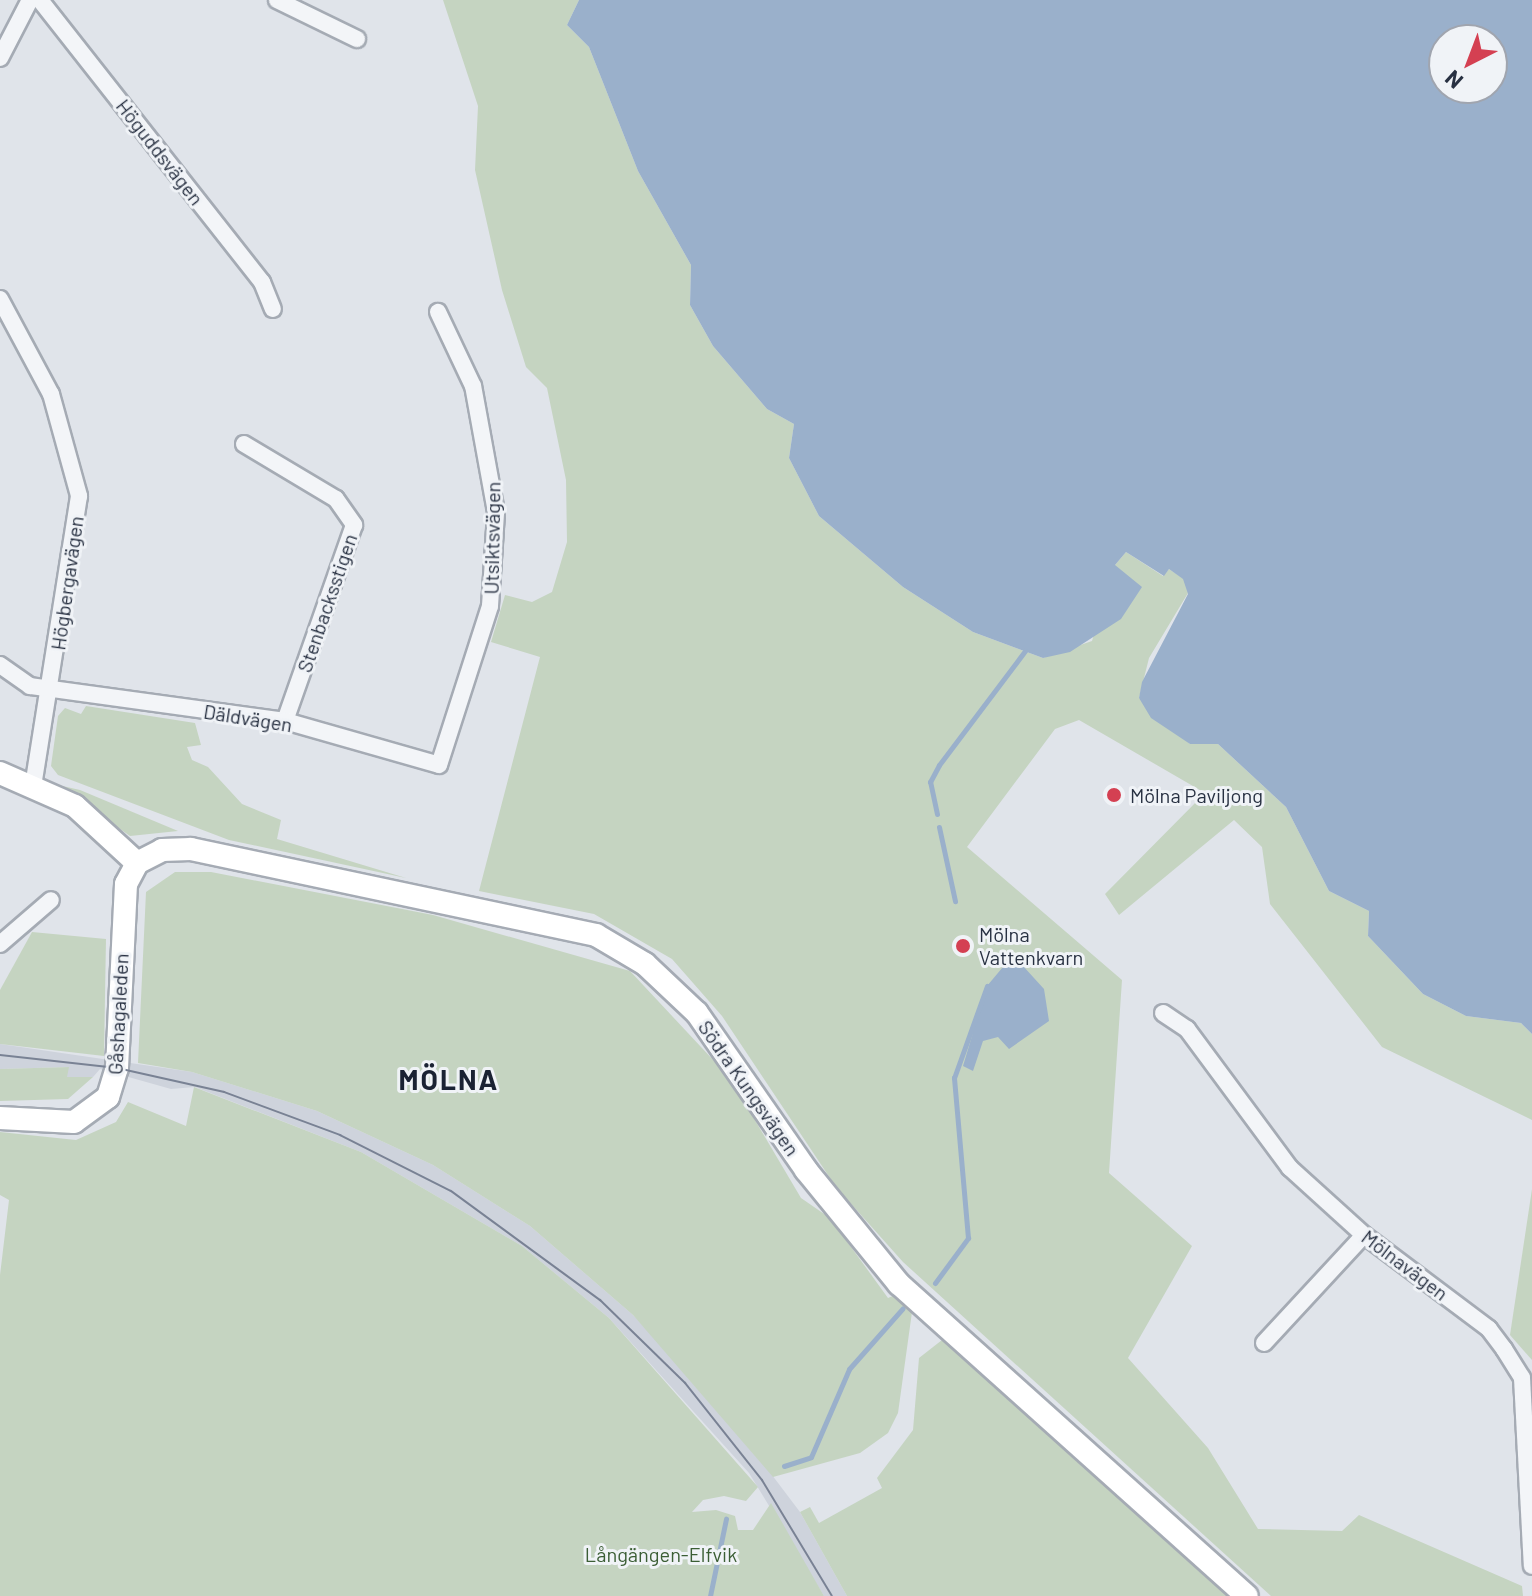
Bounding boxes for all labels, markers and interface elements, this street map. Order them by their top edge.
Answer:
north arrow [1428,24,1508,104]
text: N [1439,66,1467,95]
street label: Höguddsvägen [111,94,209,210]
street label: Utsiktsvägen [479,481,505,595]
street label: Högbergavägen [46,514,88,652]
street label: Stenbacksstigen [292,531,362,675]
street label: Däldvägen [202,699,294,737]
place label: Mölna Paviljong [1130,783,1263,807]
marker: Mölna Paviljong [1105,786,1123,804]
place label: Mölna Vattenkvarn [979,922,1083,969]
marker: Mölna Vattenkvarn [954,937,972,955]
street label: Gåshagaleden [103,953,133,1075]
street label: Södra Kungsvägen [693,1016,805,1160]
district label: MÖLNA [399,1062,499,1096]
street label: Mölnavägen [1357,1225,1453,1305]
park label: Långängen-Elfvik [585,1542,737,1566]

